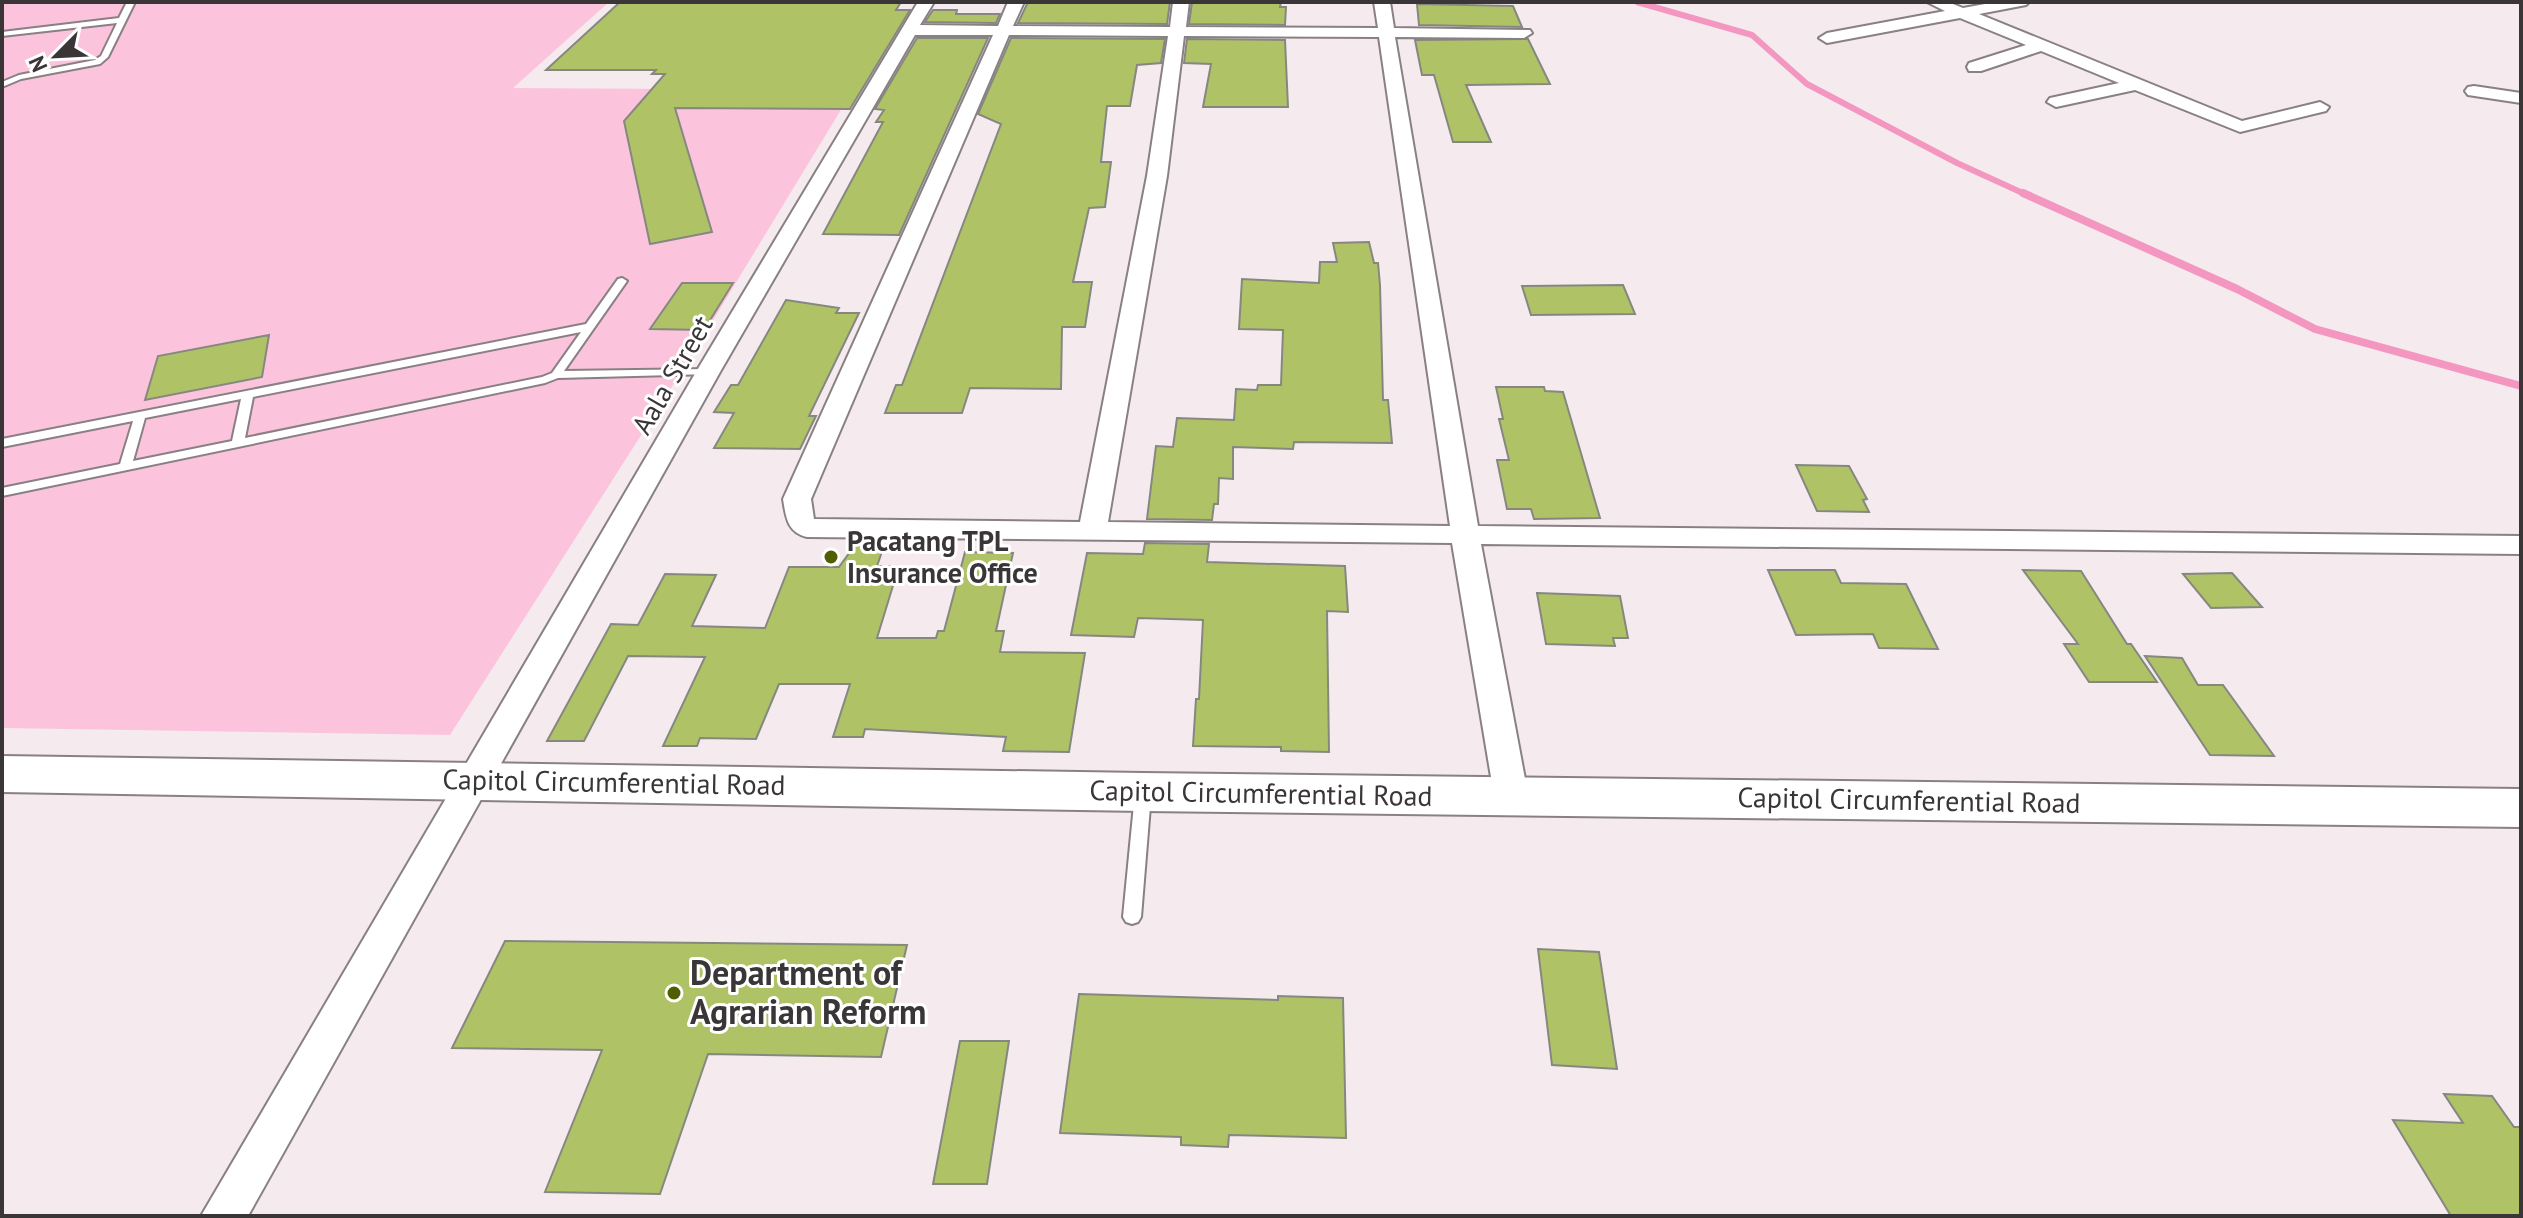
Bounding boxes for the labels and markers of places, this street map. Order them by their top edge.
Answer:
place label: Pacatang TPL Insurance Office [847,522,1038,591]
marker: Pacatang TPL Insurance Office [822,548,840,566]
place label: Department of Agrarian Reform [690,950,926,1033]
marker: Department of Agrarian Reform [665,984,683,1002]

